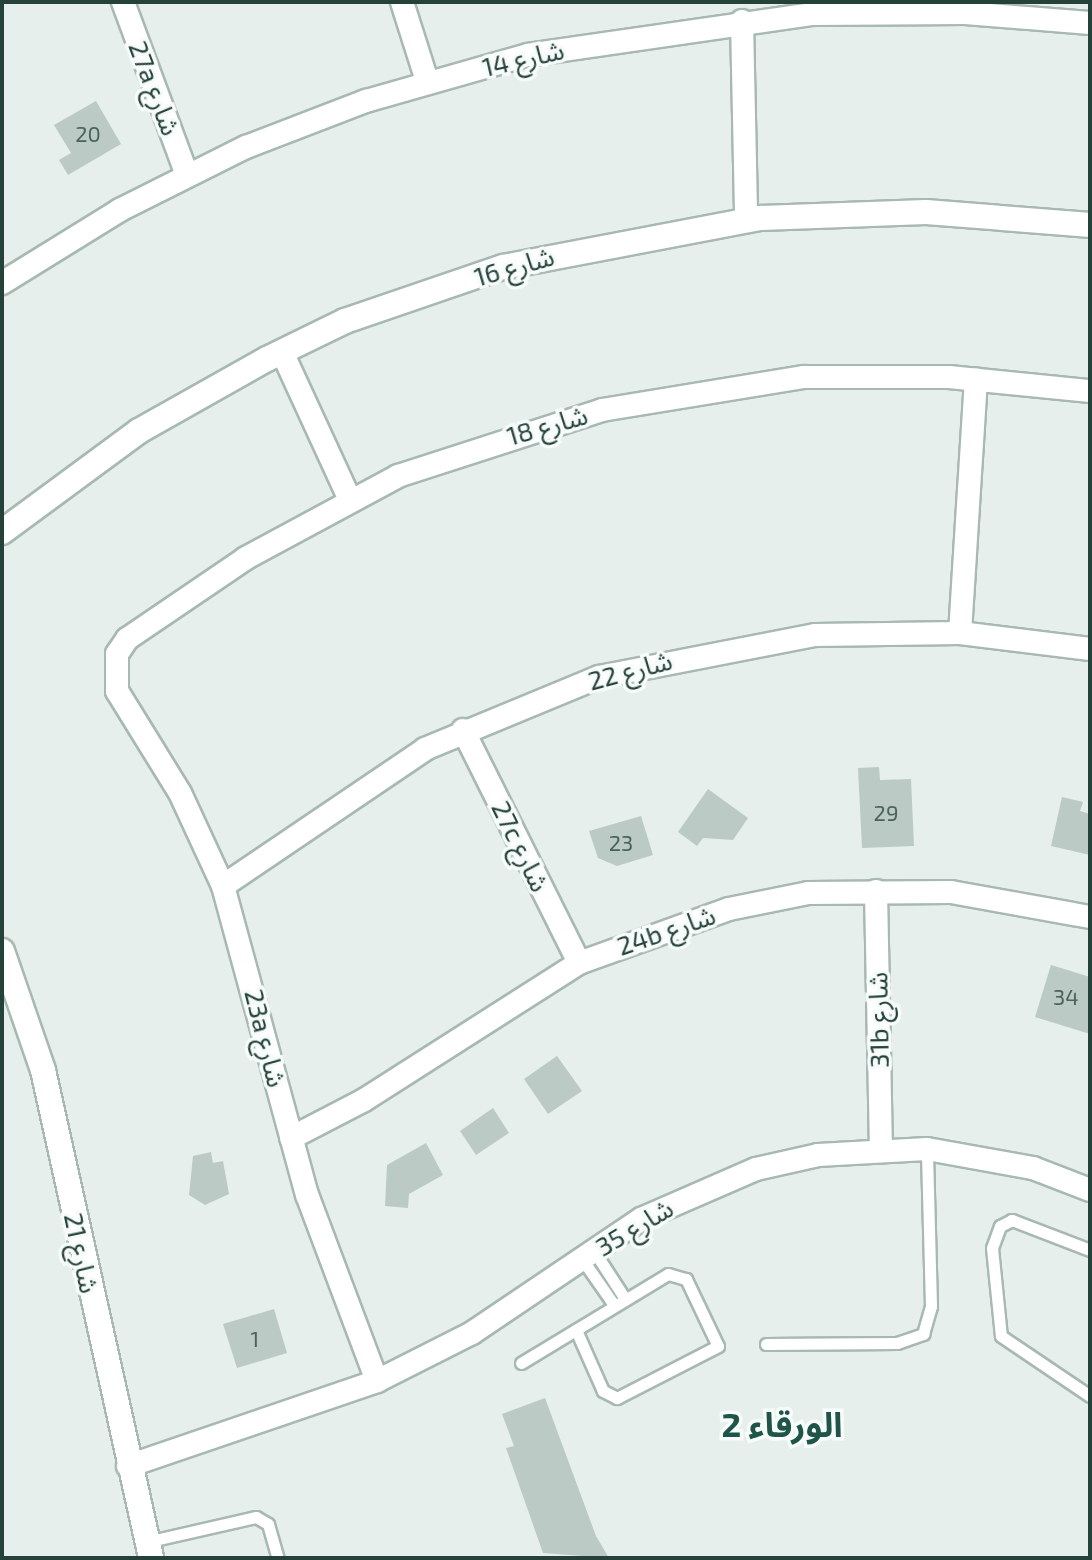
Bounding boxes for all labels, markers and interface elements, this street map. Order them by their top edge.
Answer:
street label: شارع 14 [479,33,567,83]
street label: 27a شارع [123,36,187,140]
house number: 20 [75,121,101,147]
street label: شارع 16 [470,240,558,292]
street label: شارع 18 [503,399,591,451]
street label: شارع 22 [585,644,675,696]
street label: 27c شارع [486,796,556,896]
house number: 29 [874,800,898,826]
house number: 23 [609,830,633,856]
street label: 24b شارع [613,899,719,961]
street label: 31b شارع [862,972,894,1068]
house number: 34 [1053,984,1079,1010]
street label: 23a شارع [239,986,293,1090]
street label: شارع 35 [590,1192,678,1262]
street label: شارع 21 [58,1210,106,1296]
house number: 1 [251,1326,259,1352]
district label: الورقاء 2 [721,1404,843,1444]

